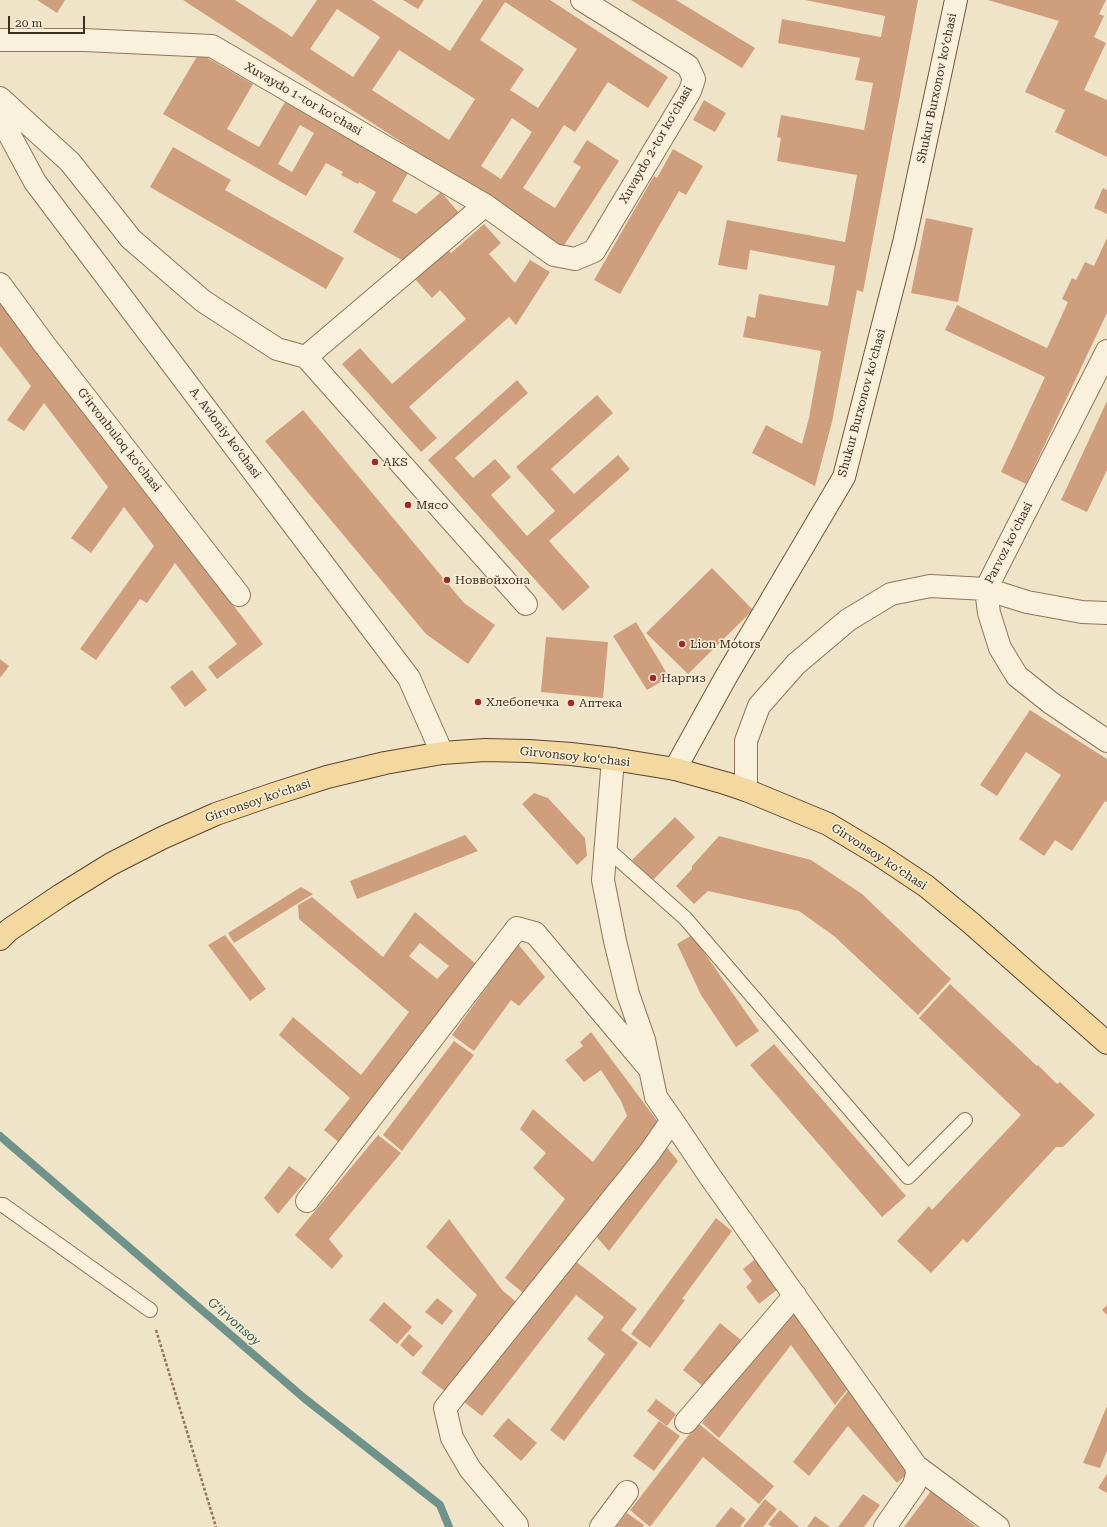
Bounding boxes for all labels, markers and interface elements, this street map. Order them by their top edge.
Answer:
scale bar [10,8,87,34]
street label: Shukur Burxonov koʻchasi [914,12,960,164]
text: 20 m [15,16,42,30]
street label: Xuvaydo 1-tor koʻchasi [242,59,364,139]
street label: Xuvaydo 2-tor koʻchasi [616,84,696,206]
street label: Shukur Burxonov koʻchasi [835,327,889,479]
street label: Gʻirvonbuloq koʻchasi [74,385,164,495]
street label: A. Avloniy ko‘chasi [186,385,264,481]
place label: AKS [383,455,408,469]
marker: AKS [370,457,380,467]
place label: Мясо [416,498,448,512]
marker: Мясо [403,500,413,510]
street label: Parvoz koʻchasi [982,500,1036,586]
place label: Новвойхона [455,573,530,587]
marker: Новвойхона [442,575,452,585]
place label: Lion Motors [690,637,760,651]
marker: Lion Motors [677,639,687,649]
place label: Наргиз [661,671,706,685]
marker: Наргиз [648,673,658,683]
place label: Хлебопечка [486,695,559,709]
place label: Аптека [579,696,622,710]
marker: Хлебопечка [473,697,483,707]
marker: Аптека [566,698,576,708]
street label: Girvonsoy koʻchasi [519,744,631,770]
street label: Girvonsoy koʻchasi [203,776,313,826]
street label: Girvonsoy koʻchasi [829,821,929,893]
water label: G‘irvonsoy [204,1295,264,1349]

